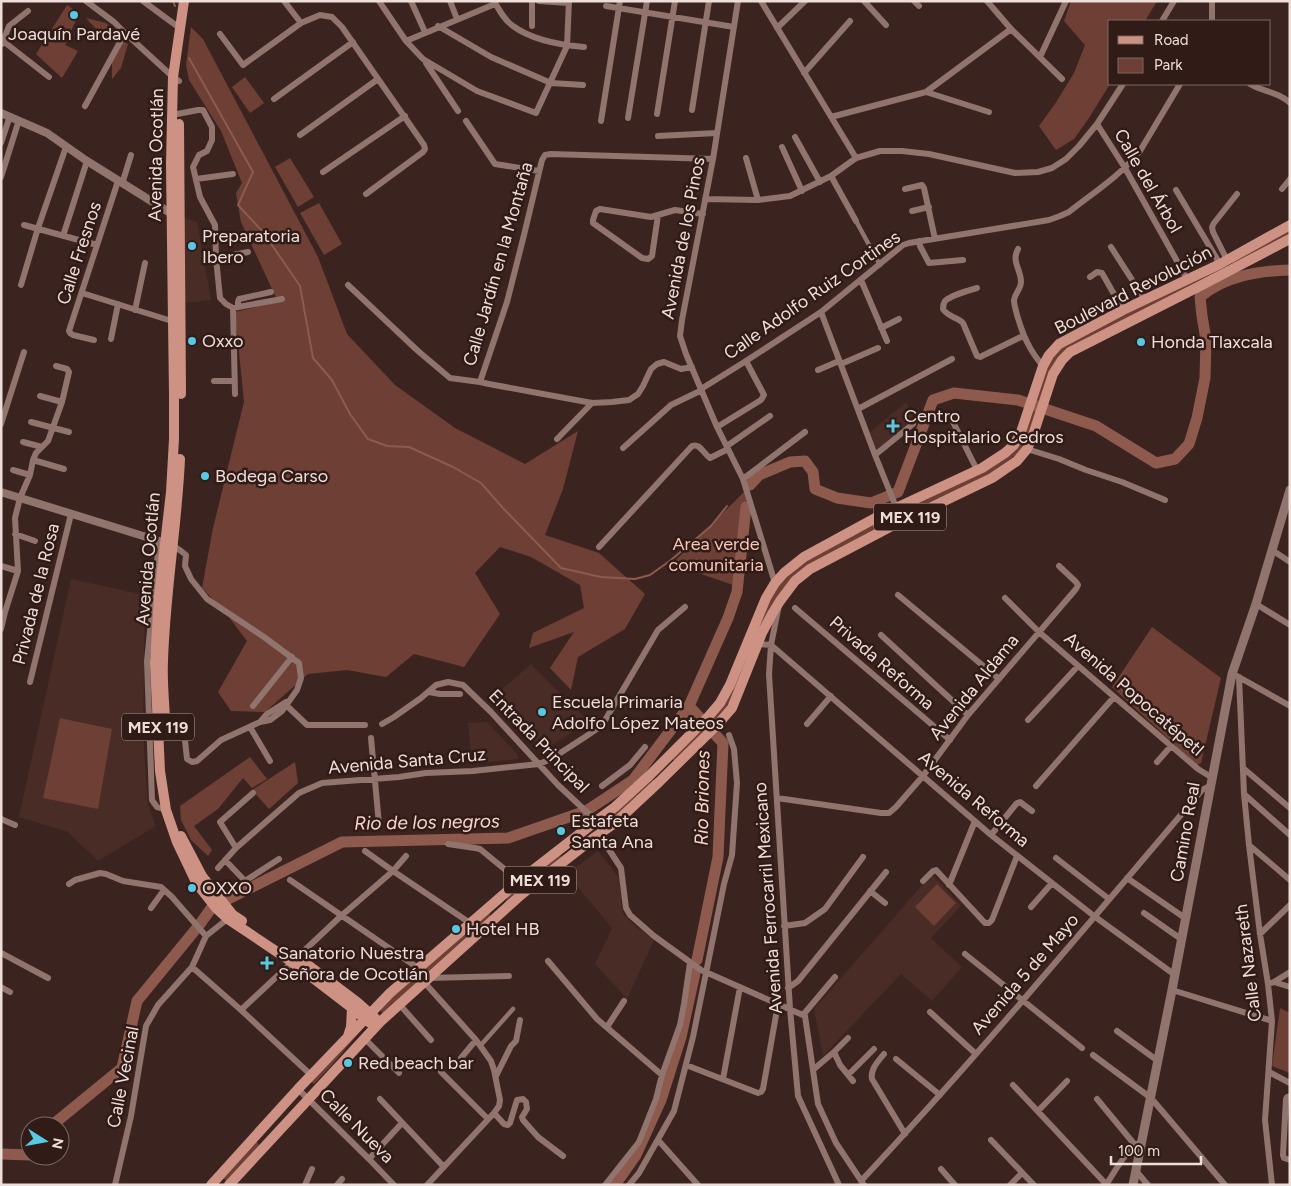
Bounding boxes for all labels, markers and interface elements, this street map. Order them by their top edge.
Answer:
marker: Joaquín Pardavé [68,9,80,21]
legend [1108,20,1271,85]
place label: Joaquín Pardavé [8,23,140,45]
text: Road [1154,31,1189,49]
text: Park [1154,56,1183,74]
street label: Avenida Ocotlán [144,88,168,222]
street label: Calle del Árbol [1109,125,1187,237]
street label: Avenida de los Pinos [656,155,710,321]
street label: Calle Jardín en la Montaña [458,160,538,368]
street label: Calle Fresnos [52,199,106,307]
place label: Preparatoria Ibero [202,225,300,268]
street label: Calle Adolfo Ruiz Cortines [720,226,904,364]
marker: Preparatoria Ibero [186,240,198,252]
street label: Boulevard Revolución [1051,241,1215,339]
place label: Oxxo [202,330,243,352]
place label: Honda Tlaxcala [1151,331,1273,353]
marker: Oxxo [186,335,198,347]
marker: Honda Tlaxcala [1135,336,1147,348]
place label: Centro Hospitalario Cedros [904,405,1064,448]
marker: Centro Hospitalario Cedros [886,419,900,433]
place label: Bodega Carso [215,465,328,487]
marker: Bodega Carso [199,470,211,482]
street label: Avenida Ocotlán [131,492,165,626]
road number: MEX 119 [874,504,946,530]
street label: Privada de la Rosa [8,521,64,667]
park label: Area verde comunitaria [668,533,764,576]
street label: Privada Reforma [825,611,939,715]
street label: Avenida Popocatépetl [1060,627,1208,761]
street label: Avenida Aldama [925,630,1023,744]
street label: Entrada Principal [484,685,594,797]
place label: Escuela Primaria Adolfo López Mateos [552,691,724,734]
marker: Escuela Primaria Adolfo López Mateos [536,706,548,718]
road number: MEX 119 [122,714,194,740]
street label: Avenida Santa Cruz [327,743,487,779]
street label: Avenida Reforma [914,746,1034,852]
water label: Rio Briones [690,750,714,846]
street label: Camino Real [1165,780,1205,884]
street label: Avenida Ferrocarril Mexicano [749,781,787,1015]
water label: Rio de los negros [354,809,500,835]
place label: Estafeta Santa Ana [571,810,653,853]
marker: Estafeta Santa Ana [555,825,567,837]
road number: MEX 119 [504,866,576,894]
place label: OXXO [202,877,252,899]
marker: OXXO [186,882,198,894]
street label: Calle Nazareth [1230,903,1266,1023]
street label: Avenida 5 de Mayo [967,909,1083,1039]
place label: Hotel HB [466,918,539,940]
marker: Hotel HB [450,923,462,935]
place label: Sanatorio Nuestra Señora de Ocotlán [278,942,428,985]
marker: Sanatorio Nuestra Señora de Ocotlán [260,956,274,970]
street label: Calle Vecinal [102,1024,144,1130]
place label: Red beach bar [358,1052,474,1074]
marker: Red beach bar [342,1057,354,1069]
street label: Calle Nueva [315,1084,399,1168]
north arrow [20,1116,70,1166]
scale bar [1111,1134,1201,1166]
text: N [48,1136,67,1150]
text: 100 m [1118,1142,1160,1160]

